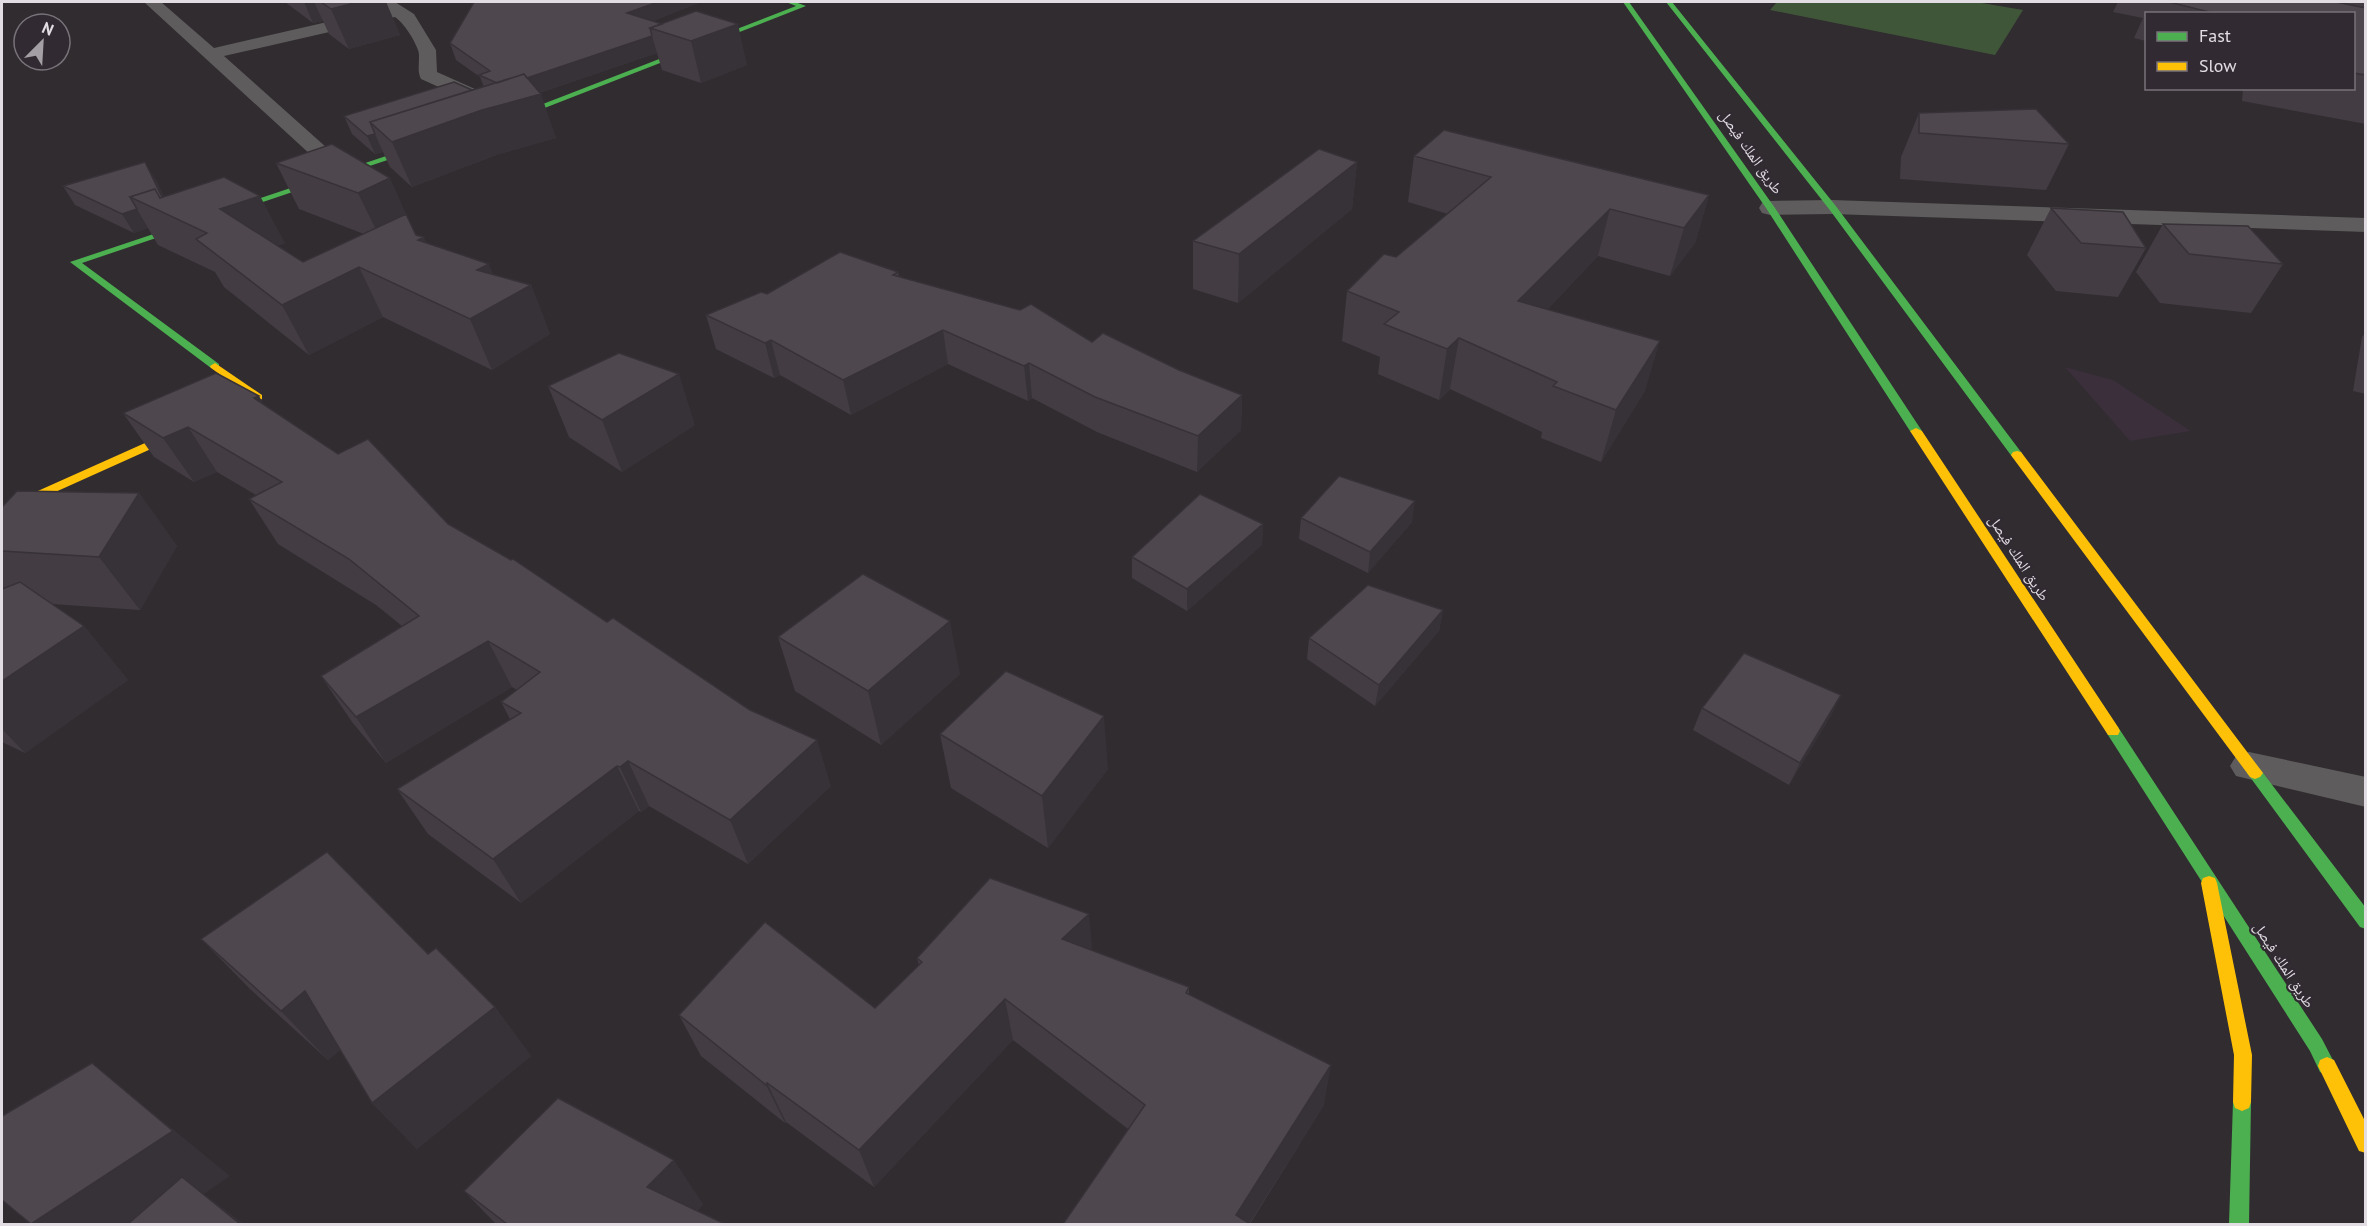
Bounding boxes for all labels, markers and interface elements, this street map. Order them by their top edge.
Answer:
north arrow [12,12,72,72]
legend [2145,12,2355,90]
text: N [39,17,57,40]
text: Fast [2199,24,2231,47]
text: Slow [2199,54,2237,77]
street label: طريق الملك فيصل [1715,106,1788,198]
street label: طريق الملك فيصل [1984,511,2054,605]
street label: طريق الملك فيصل [2249,918,2319,1012]

